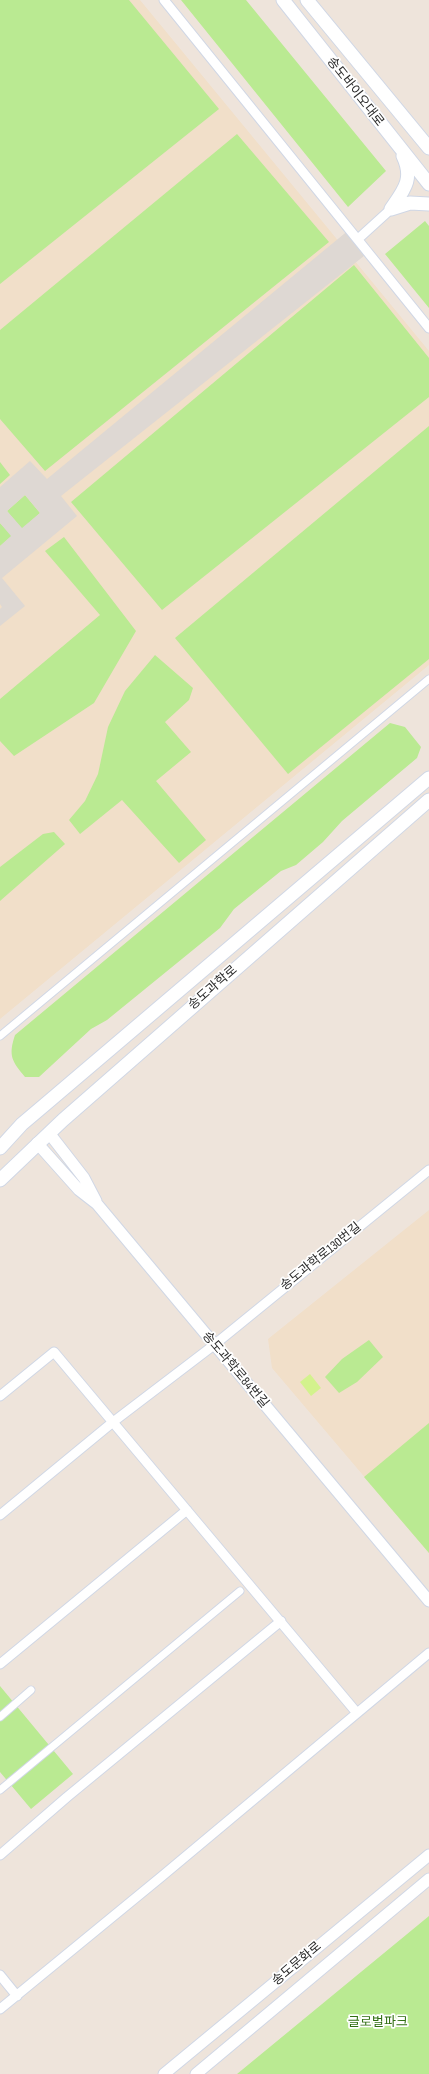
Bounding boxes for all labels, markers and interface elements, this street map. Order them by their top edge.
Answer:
street label: 송도바이오대로 [323,54,387,130]
street label: 송도과학로 [185,962,241,1014]
street label: 송도과학로130번길 [277,1220,365,1294]
street label: 송도과학로84번길 [198,1329,272,1411]
street label: 송도문화로 [269,1939,325,1989]
park label: 글로벌파크 [348,2015,408,2031]

